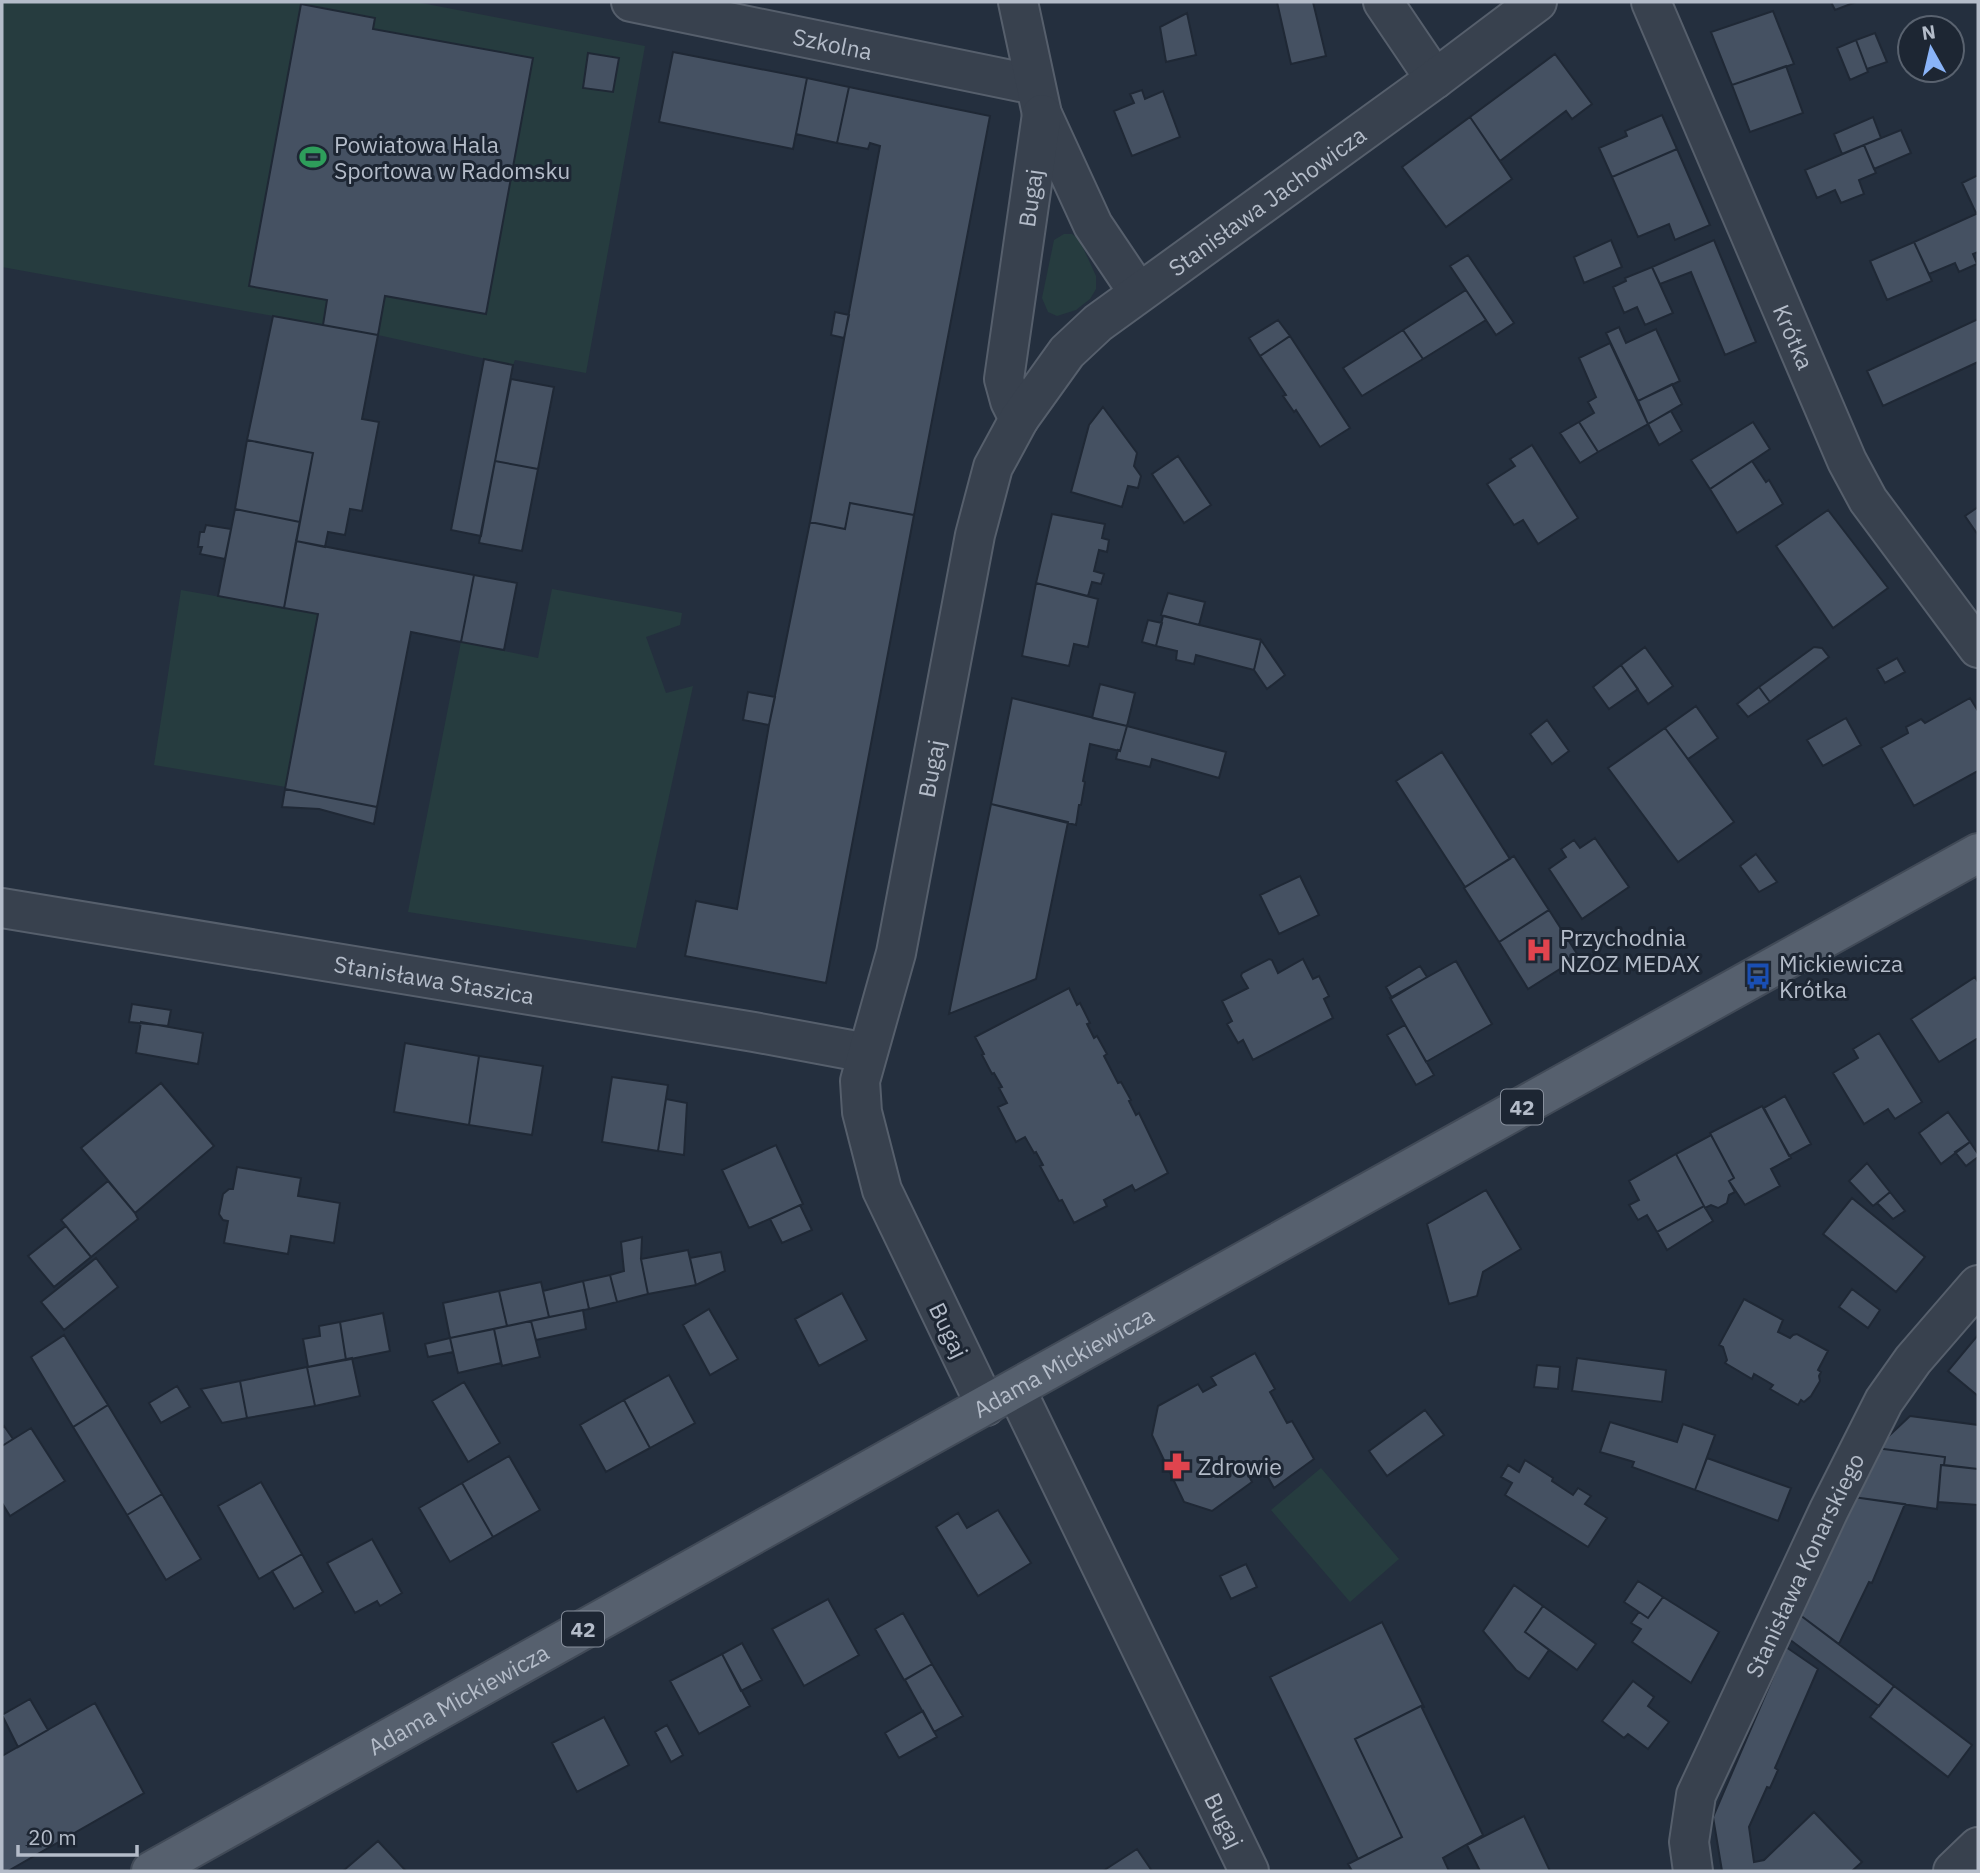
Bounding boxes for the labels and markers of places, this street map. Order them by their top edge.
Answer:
place label: Powiatowa Hala Sportowa w Radomsku [334,129,570,185]
sports icon: Powiatowa Hala Sportowa w Radomsku [298,142,328,172]
place label: Przychodnia NZOZ MEDAX [1560,922,1700,978]
hospital icon: Przychodnia NZOZ MEDAX [1524,935,1554,965]
place label: Mickiewicza Krótka [1779,948,1903,1004]
bus stop icon: Mickiewicza Krótka [1743,961,1773,991]
pharmacy icon: Zdrowie [1162,1451,1192,1481]
place label: Zdrowie [1198,1451,1282,1481]

